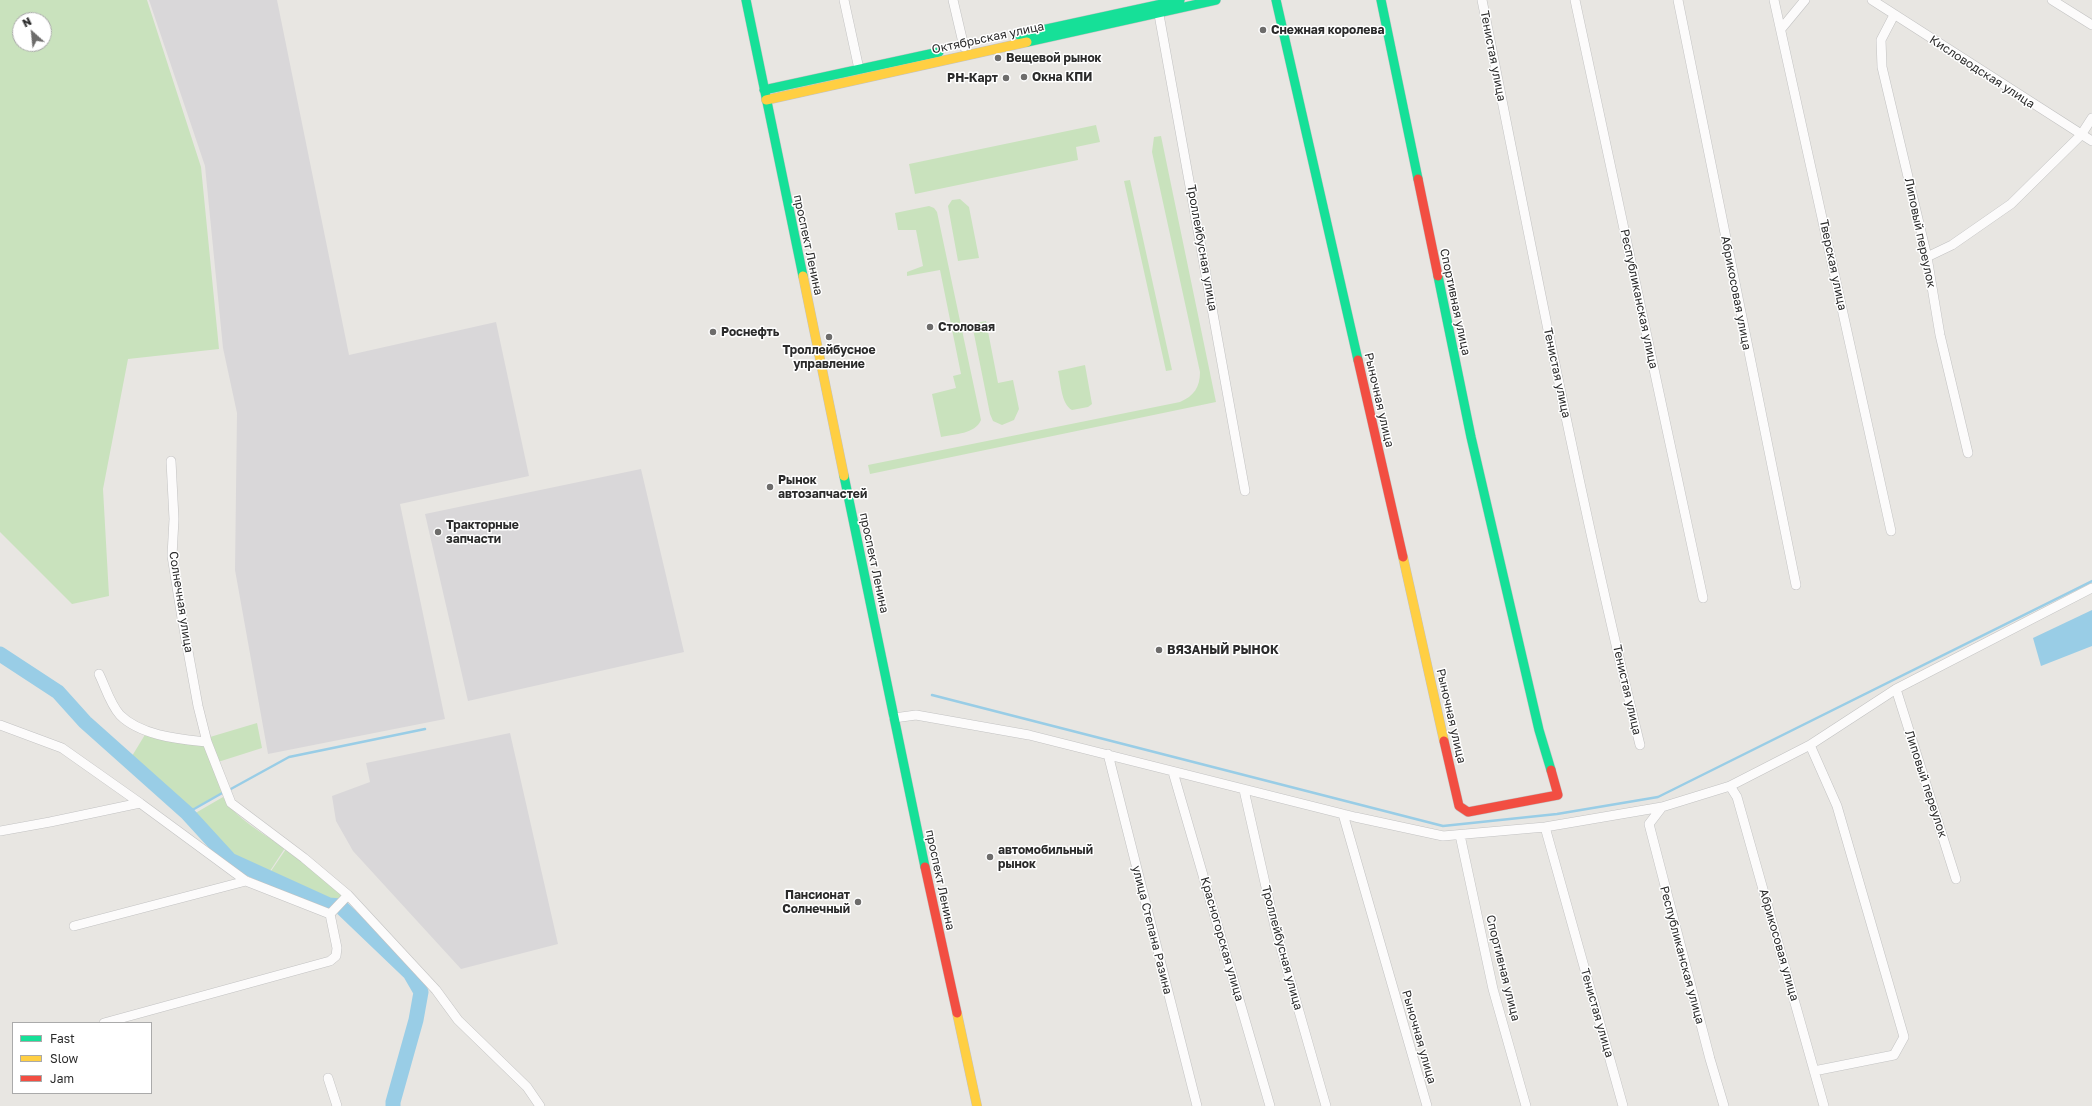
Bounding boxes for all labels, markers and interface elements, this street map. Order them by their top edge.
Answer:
street label: Тенистая улица [1477,10,1509,102]
north arrow [12,12,52,52]
text: N [20,14,33,29]
street label: Октябрьская улица [931,19,1045,57]
place label: Снежная королева [1271,23,1384,37]
marker: Снежная королева [1258,25,1268,35]
street label: Кисловодская улица [1927,33,2037,111]
place label: Вещевой рынок [1006,51,1102,65]
marker: Вещевой рынок [993,53,1003,63]
place label: Окна КПИ [1032,70,1092,84]
place label: РН-Карт [947,71,998,85]
marker: Окна КПИ [1019,72,1029,82]
marker: РН-Карт [1001,73,1011,83]
street label: Липовый переулок [1901,177,1939,289]
street label: Троллейбусная улица [1184,184,1220,312]
street label: проспект Ленина [790,193,826,297]
street label: Тверская улица [1816,218,1850,312]
street label: Республиканская улица [1617,228,1661,370]
street label: Абрикосовая улица [1718,235,1754,351]
street label: Спортивная улица [1437,247,1473,357]
place label: Столовая [938,320,995,334]
marker: Столовая [925,322,935,332]
place label: Роснефть [721,325,779,339]
marker: Роснефть [708,327,718,337]
street label: Тенистая улица [1540,327,1574,419]
marker: Троллейбусное управление [824,332,834,342]
place label: Троллейбусное управление [783,343,875,371]
street label: Рыночная улица [1361,351,1397,449]
place label: Рынок автозапчастей [778,473,867,501]
marker: Рынок автозапчастей [765,482,775,492]
street label: проспект Ленина [856,511,892,615]
place label: Тракторные запчасти [446,518,519,546]
marker: Тракторные запчасти [433,527,443,537]
street label: Солнечная улица [166,550,196,654]
place label: ВЯЗАНЫЙ РЫНОК [1167,643,1279,657]
street label: Тенистая улица [1610,644,1644,736]
marker: ВЯЗАНЫЙ РЫНОК [1154,645,1164,655]
street label: Рыночная улица [1433,667,1469,765]
street label: Липовый переулок [1902,729,1950,839]
street label: проспект Ленина [922,828,958,932]
place label: автомобильный рынок [998,843,1093,871]
marker: автомобильный рынок [985,852,995,862]
street label: улица Степана Разина [1129,864,1175,996]
street label: Красногорская улица [1197,875,1247,1003]
street label: Троллейбусная улица [1258,884,1306,1012]
street label: Республиканская улица [1657,884,1707,1026]
street label: Абрикосовая улица [1756,887,1802,1003]
place label: Пансионат Солнечный [782,888,850,916]
marker: Пансионат Солнечный [853,897,863,907]
street label: Спортивная улица [1483,913,1523,1023]
street label: Тенистая улица [1577,967,1617,1059]
street label: Рыночная улица [1399,988,1439,1086]
legend [12,1022,152,1094]
text: Fast [50,1031,75,1046]
text: Slow [50,1051,78,1066]
text: Jam [50,1071,74,1086]

